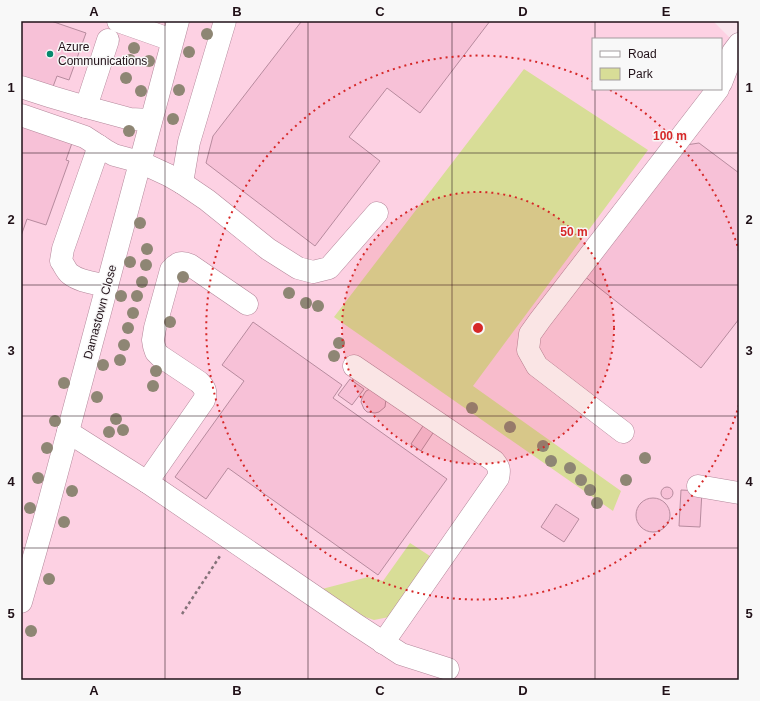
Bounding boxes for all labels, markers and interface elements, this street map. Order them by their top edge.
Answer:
text: A [89,4,99,19]
text: B [232,4,242,19]
text: C [375,4,385,19]
text: D [518,4,528,19]
text: E [662,4,671,19]
legend [592,38,722,90]
place label: Azure Communications [58,40,147,68]
text: Road [628,47,657,61]
marker: Azure Communications [45,49,55,59]
text: Park [628,67,654,81]
text: 1 [7,80,15,95]
text: 1 [745,80,753,95]
text: 100 m [653,129,687,143]
text: 2 [7,212,15,227]
text: 2 [745,212,753,227]
text: 50 m [560,225,588,239]
street label: Damastown Close [81,263,119,361]
centre of rings [471,321,485,335]
text: 3 [7,343,15,358]
text: 3 [745,343,753,358]
text: 4 [7,474,15,489]
text: 4 [745,474,753,489]
text: 5 [7,606,15,621]
text: 5 [745,606,753,621]
text: A [89,683,99,698]
text: B [232,683,242,698]
text: C [375,683,385,698]
text: D [518,683,528,698]
text: E [662,683,671,698]

